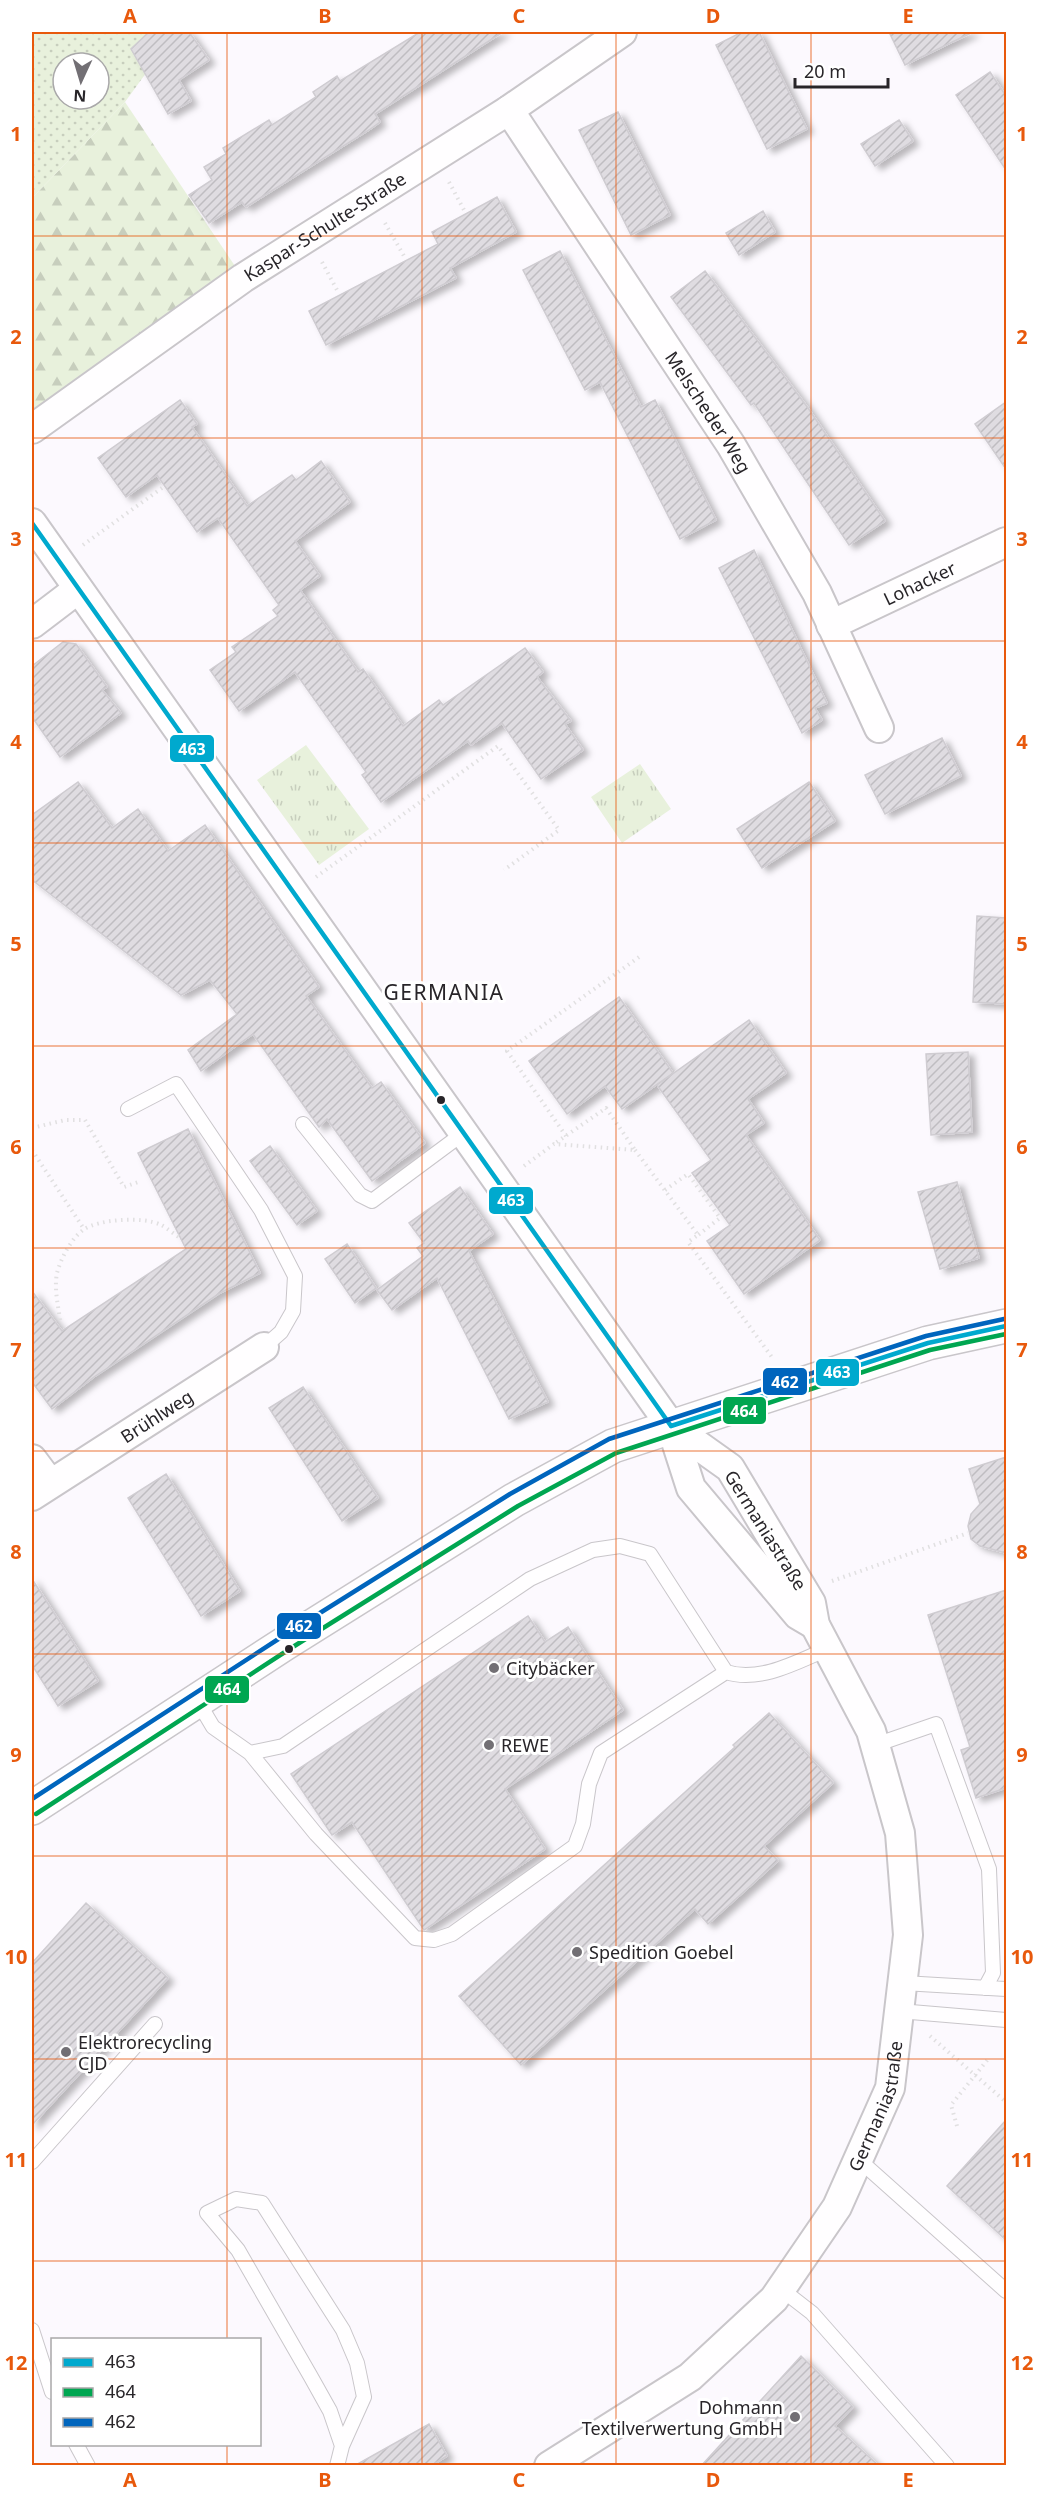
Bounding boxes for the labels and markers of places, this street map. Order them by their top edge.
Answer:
unlabelled marker [435,1094,447,1106]
unlabelled marker [283,1643,295,1655]
place label: Citybäcker [506,1656,595,1680]
marker: Citybäcker [487,1661,501,1675]
place label: REWE [501,1733,549,1757]
marker: REWE [482,1738,496,1752]
place label: Spedition Goebel [589,1940,734,1964]
marker: Spedition Goebel [570,1945,584,1959]
place label: Elektrorecycling CJD [78,2030,212,2075]
marker: Elektrorecycling CJD [59,2045,73,2059]
place label: Dohmann Textilverwertung GmbH [582,2395,783,2440]
marker: Dohmann Textilverwertung GmbH [788,2410,802,2424]

